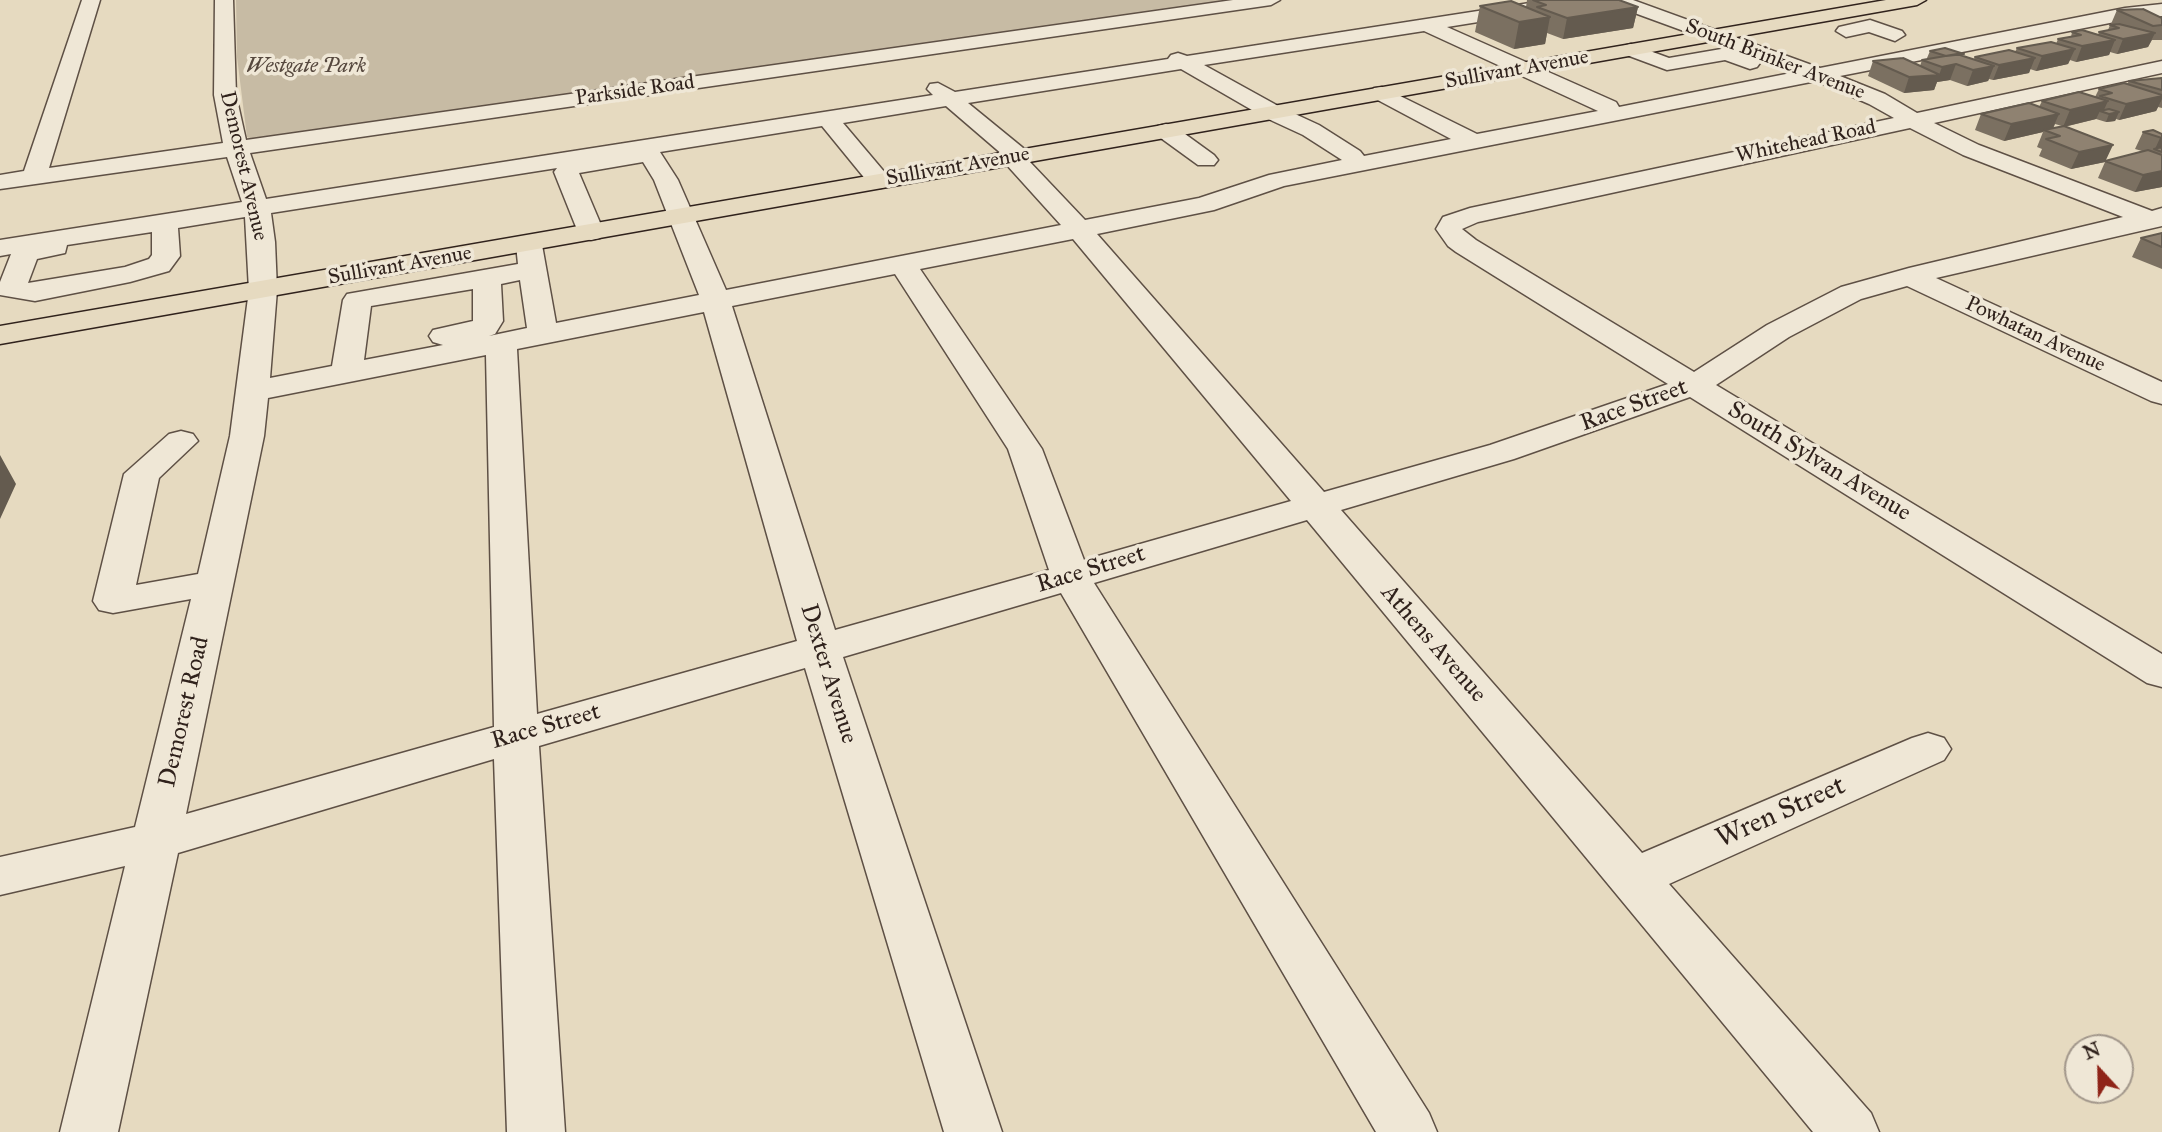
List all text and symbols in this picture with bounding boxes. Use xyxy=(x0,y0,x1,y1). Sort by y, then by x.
street label: South Brinker Avenue xyxy=(1682,14,1868,106)
street label: Sullivant Avenue xyxy=(1443,45,1591,95)
park label: Westgate Park xyxy=(246,54,366,80)
street label: Parkside Road xyxy=(574,70,696,112)
street label: Demorest Avenue xyxy=(214,89,272,243)
street label: Whitehead Road xyxy=(1734,115,1878,169)
street label: Sullivant Avenue xyxy=(884,142,1032,192)
street label: Sullivant Avenue xyxy=(326,241,474,291)
street label: Powhatan Avenue xyxy=(1961,292,2109,378)
street label: Race Street xyxy=(1576,373,1692,439)
street label: South Sylvan Avenue xyxy=(1722,396,1916,528)
street label: Race Street xyxy=(1033,540,1149,600)
street label: Athens Avenue xyxy=(1374,579,1492,709)
street label: Dexter Avenue xyxy=(793,601,863,747)
street label: Demorest Road xyxy=(154,634,216,790)
street label: Race Street xyxy=(488,698,604,756)
street label: Wren Street xyxy=(1711,770,1851,856)
north arrow xyxy=(2064,1034,2134,1104)
text: N xyxy=(2080,1037,2103,1065)

